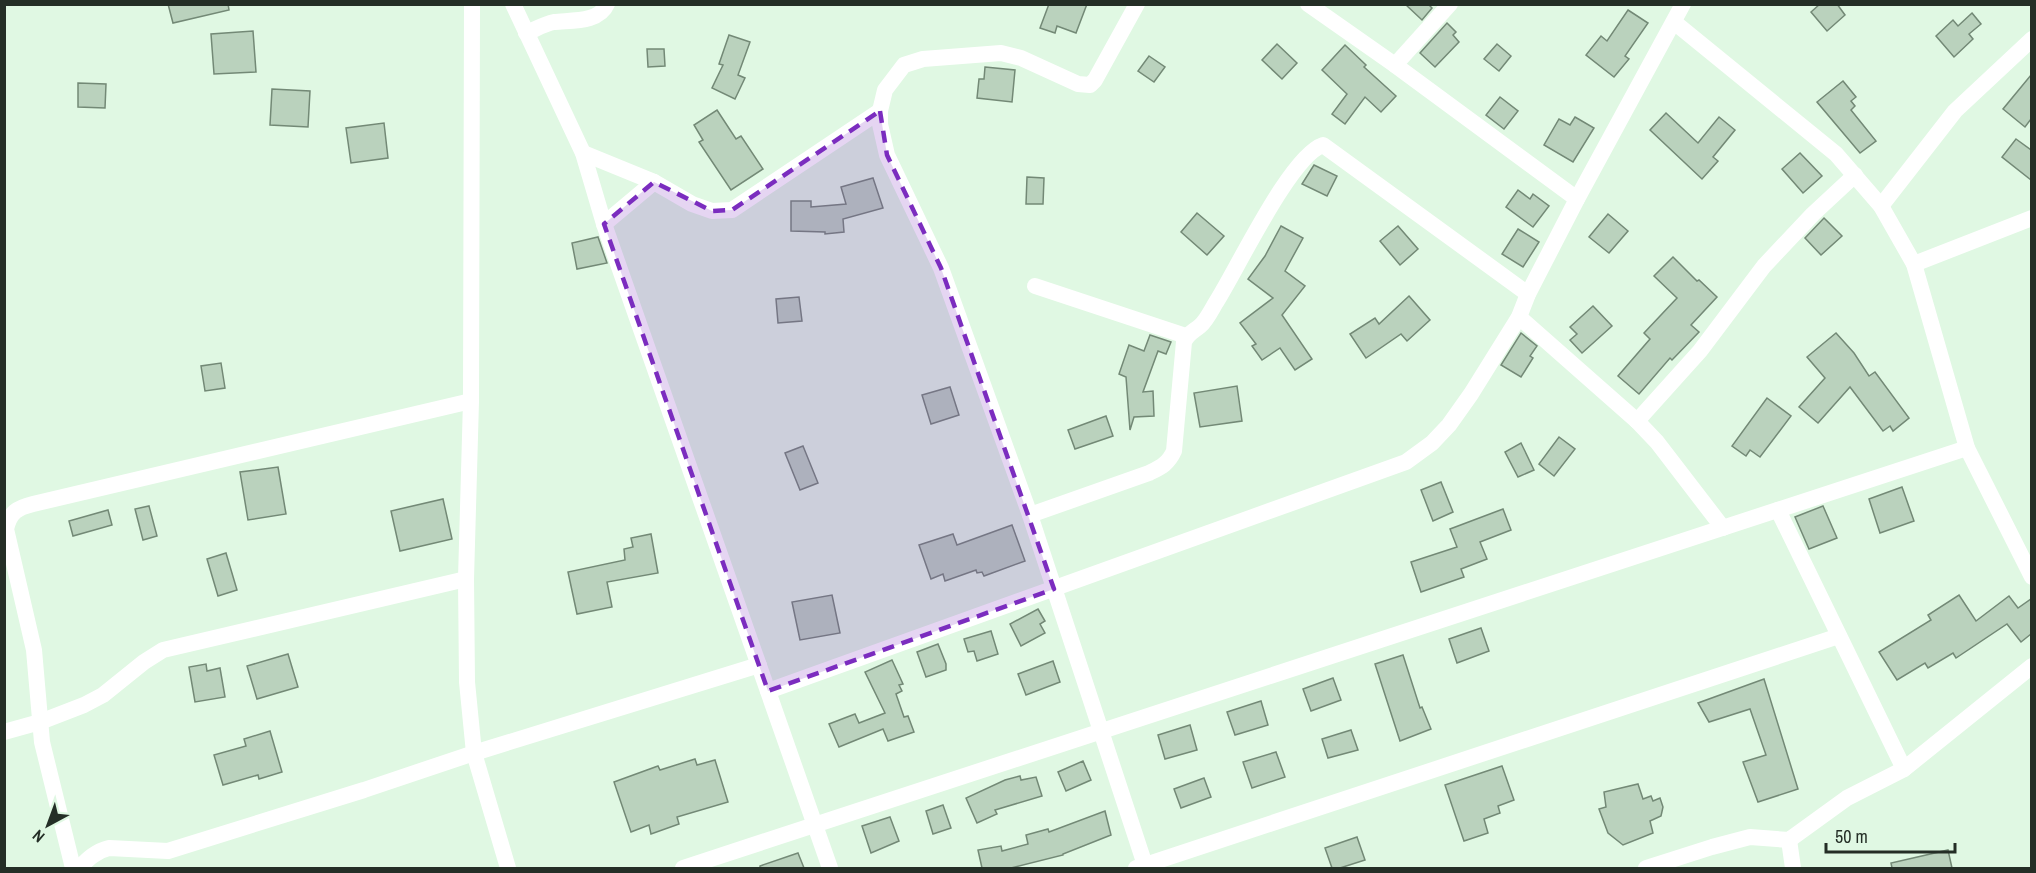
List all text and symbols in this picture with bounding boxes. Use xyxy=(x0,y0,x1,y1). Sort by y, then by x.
north arrow xyxy=(18,795,78,855)
scale bar xyxy=(1826,816,1955,854)
text: 50 m xyxy=(1835,824,1868,849)
text: N xyxy=(27,825,49,848)

